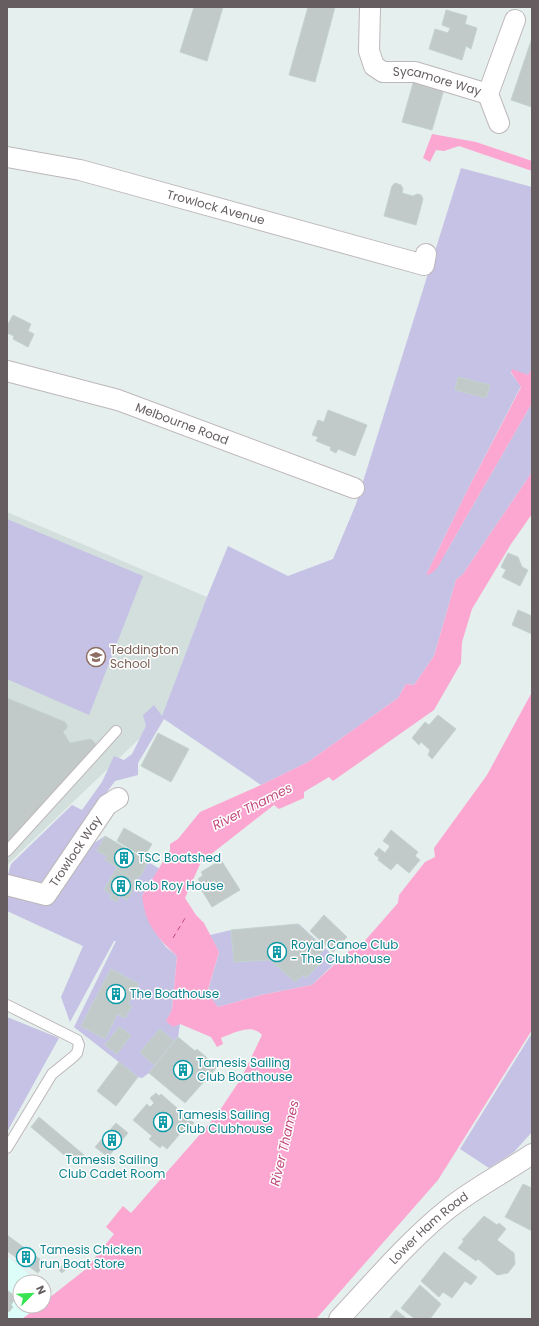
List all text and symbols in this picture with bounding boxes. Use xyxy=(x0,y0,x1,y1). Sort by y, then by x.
street label: Sycamore Way xyxy=(393,63,484,100)
street label: Trowlock Avenue xyxy=(165,185,267,229)
street label: Melbourne Road xyxy=(133,398,231,449)
place label: Teddington School xyxy=(110,641,179,672)
school or university icon: Teddington School xyxy=(85,646,107,668)
water label: River Thames xyxy=(209,778,296,835)
street label: Trowlock Way xyxy=(45,812,105,890)
building icon: TSC Boatshed xyxy=(113,847,135,869)
place label: TSC Boatshed xyxy=(138,849,221,866)
building icon: Rob Roy House xyxy=(110,875,132,897)
place label: Rob Roy House xyxy=(135,877,224,894)
place label: Royal Canoe Club - The Clubhouse xyxy=(291,936,398,967)
building icon: Royal Canoe Club - The Clubhouse xyxy=(266,941,288,963)
building icon: The Boathouse xyxy=(105,983,127,1005)
place label: The Boathouse xyxy=(130,985,219,1002)
place label: Tamesis Sailing Club Boathouse xyxy=(197,1054,292,1085)
building icon: Tamesis Sailing Club Boathouse xyxy=(172,1059,194,1081)
water label: River Thames xyxy=(265,1098,304,1188)
place label: Tamesis Sailing Club Clubhouse xyxy=(177,1106,273,1137)
building icon: Tamesis Sailing Club Clubhouse xyxy=(152,1111,174,1133)
building icon: Tamesis Sailing Club Cadet Room xyxy=(101,1129,123,1151)
place label: Tamesis Sailing Club Cadet Room xyxy=(59,1151,165,1182)
street label: Lower Ham Road xyxy=(385,1188,472,1268)
place label: Tamesis Chicken run Boat Store xyxy=(40,1241,142,1272)
building icon: Tamesis Chicken run Boat Store xyxy=(15,1246,37,1268)
north arrow xyxy=(12,1274,52,1314)
text: N xyxy=(32,1283,50,1297)

